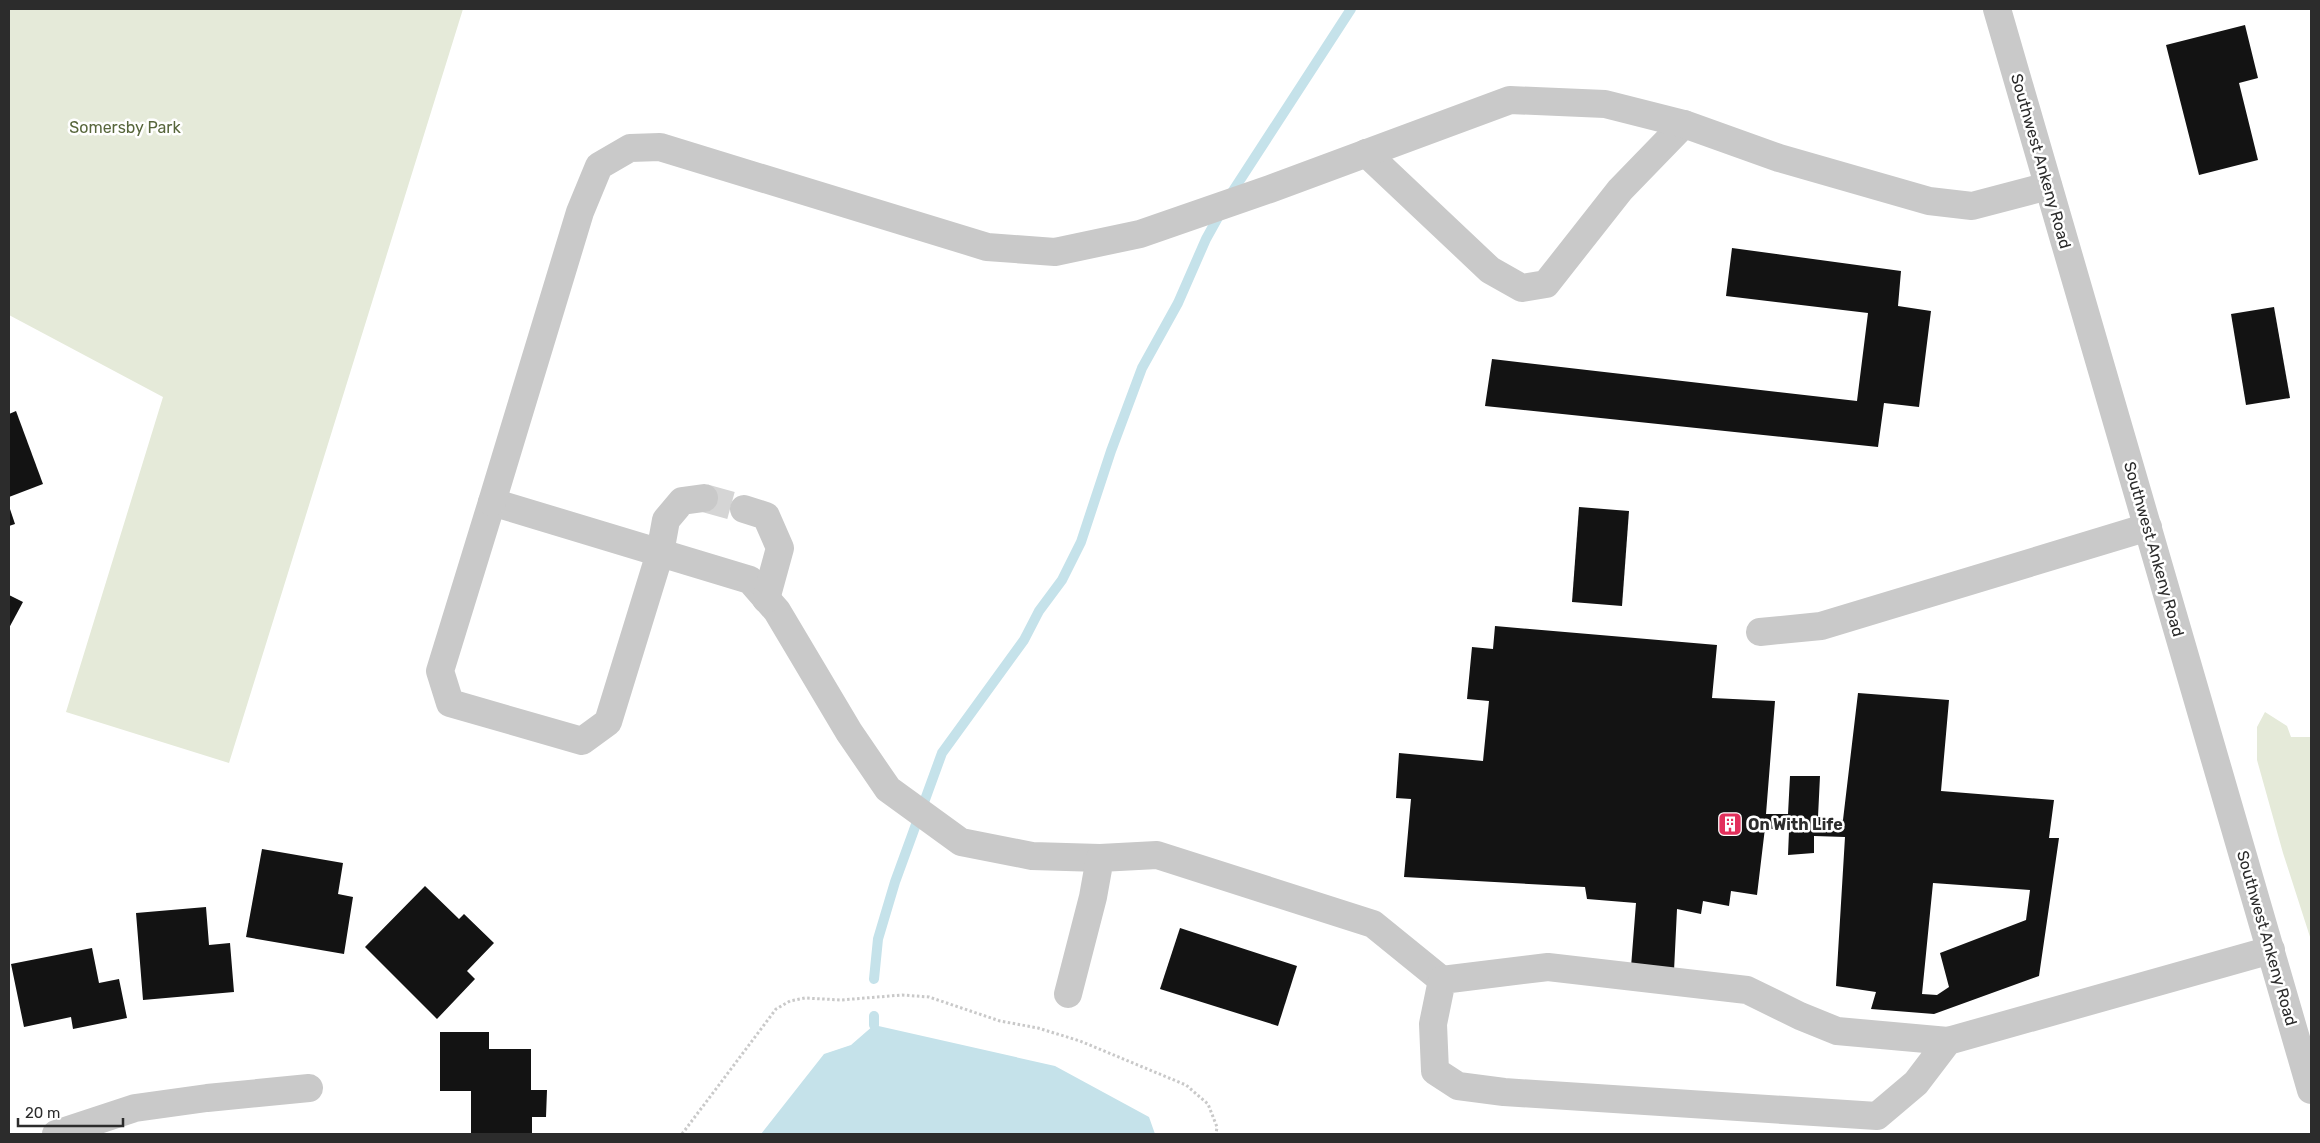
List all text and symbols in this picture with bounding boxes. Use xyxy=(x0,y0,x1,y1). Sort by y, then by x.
street label: Southwest Ankeny Road xyxy=(2007,71,2075,251)
park label: Somersby Park xyxy=(69,118,181,137)
street label: Southwest Ankeny Road xyxy=(2120,459,2188,639)
building icon: On With Life xyxy=(1717,811,1743,837)
place label: On With Life xyxy=(1748,815,1843,834)
street label: Southwest Ankeny Road xyxy=(2233,848,2301,1028)
scale bar xyxy=(18,1096,122,1128)
text: 20 m xyxy=(25,1104,60,1122)

